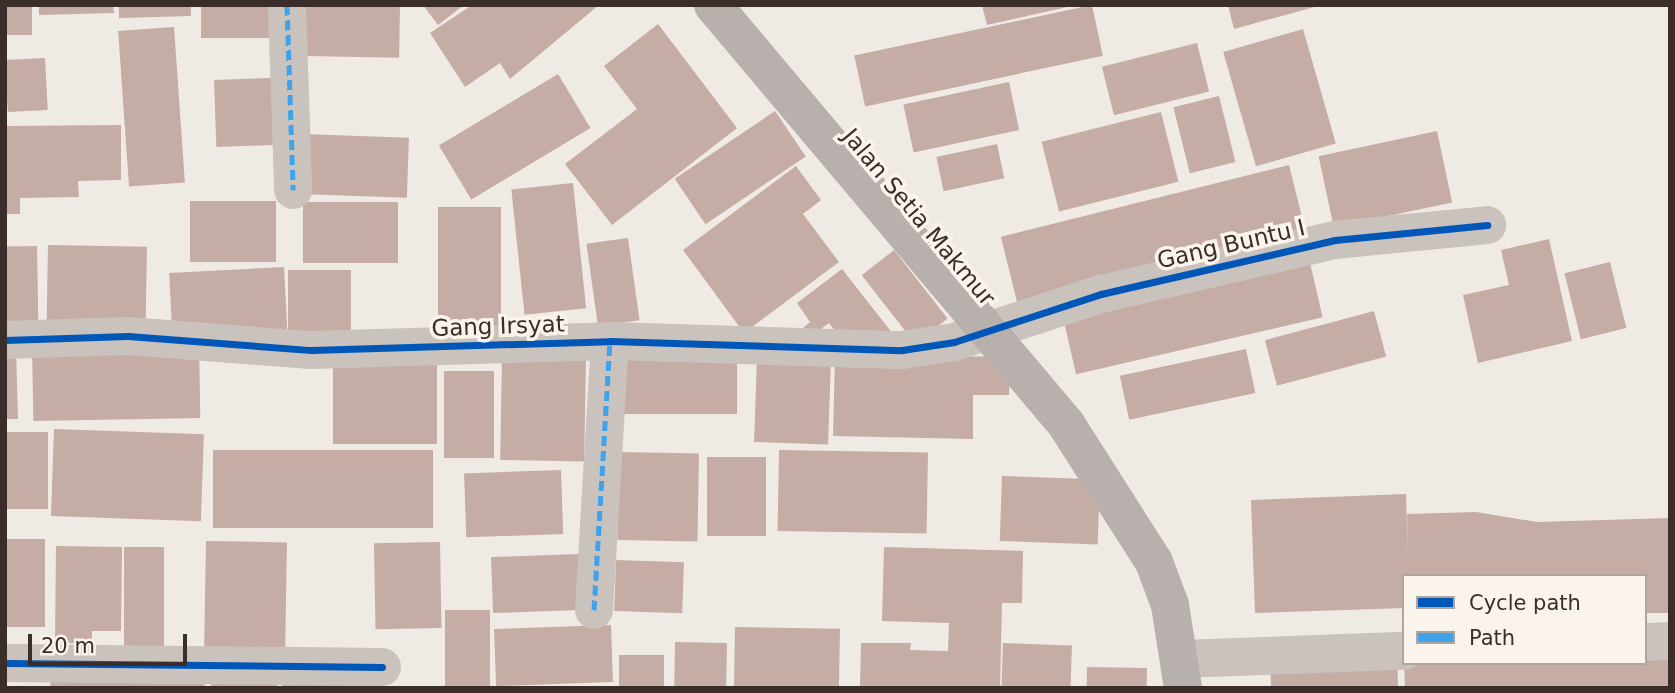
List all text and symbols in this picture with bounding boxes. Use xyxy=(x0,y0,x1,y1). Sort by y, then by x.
street label: Jalan Setia Makmur xyxy=(837,123,1001,311)
street label: Gang Buntu I xyxy=(1154,214,1308,274)
street label: Gang Irsyat xyxy=(431,310,565,342)
legend xyxy=(1402,574,1647,665)
text: Cycle path xyxy=(1469,591,1581,615)
scale bar xyxy=(32,620,191,664)
text: Path xyxy=(1469,626,1515,650)
text: 20 m xyxy=(41,634,95,658)

